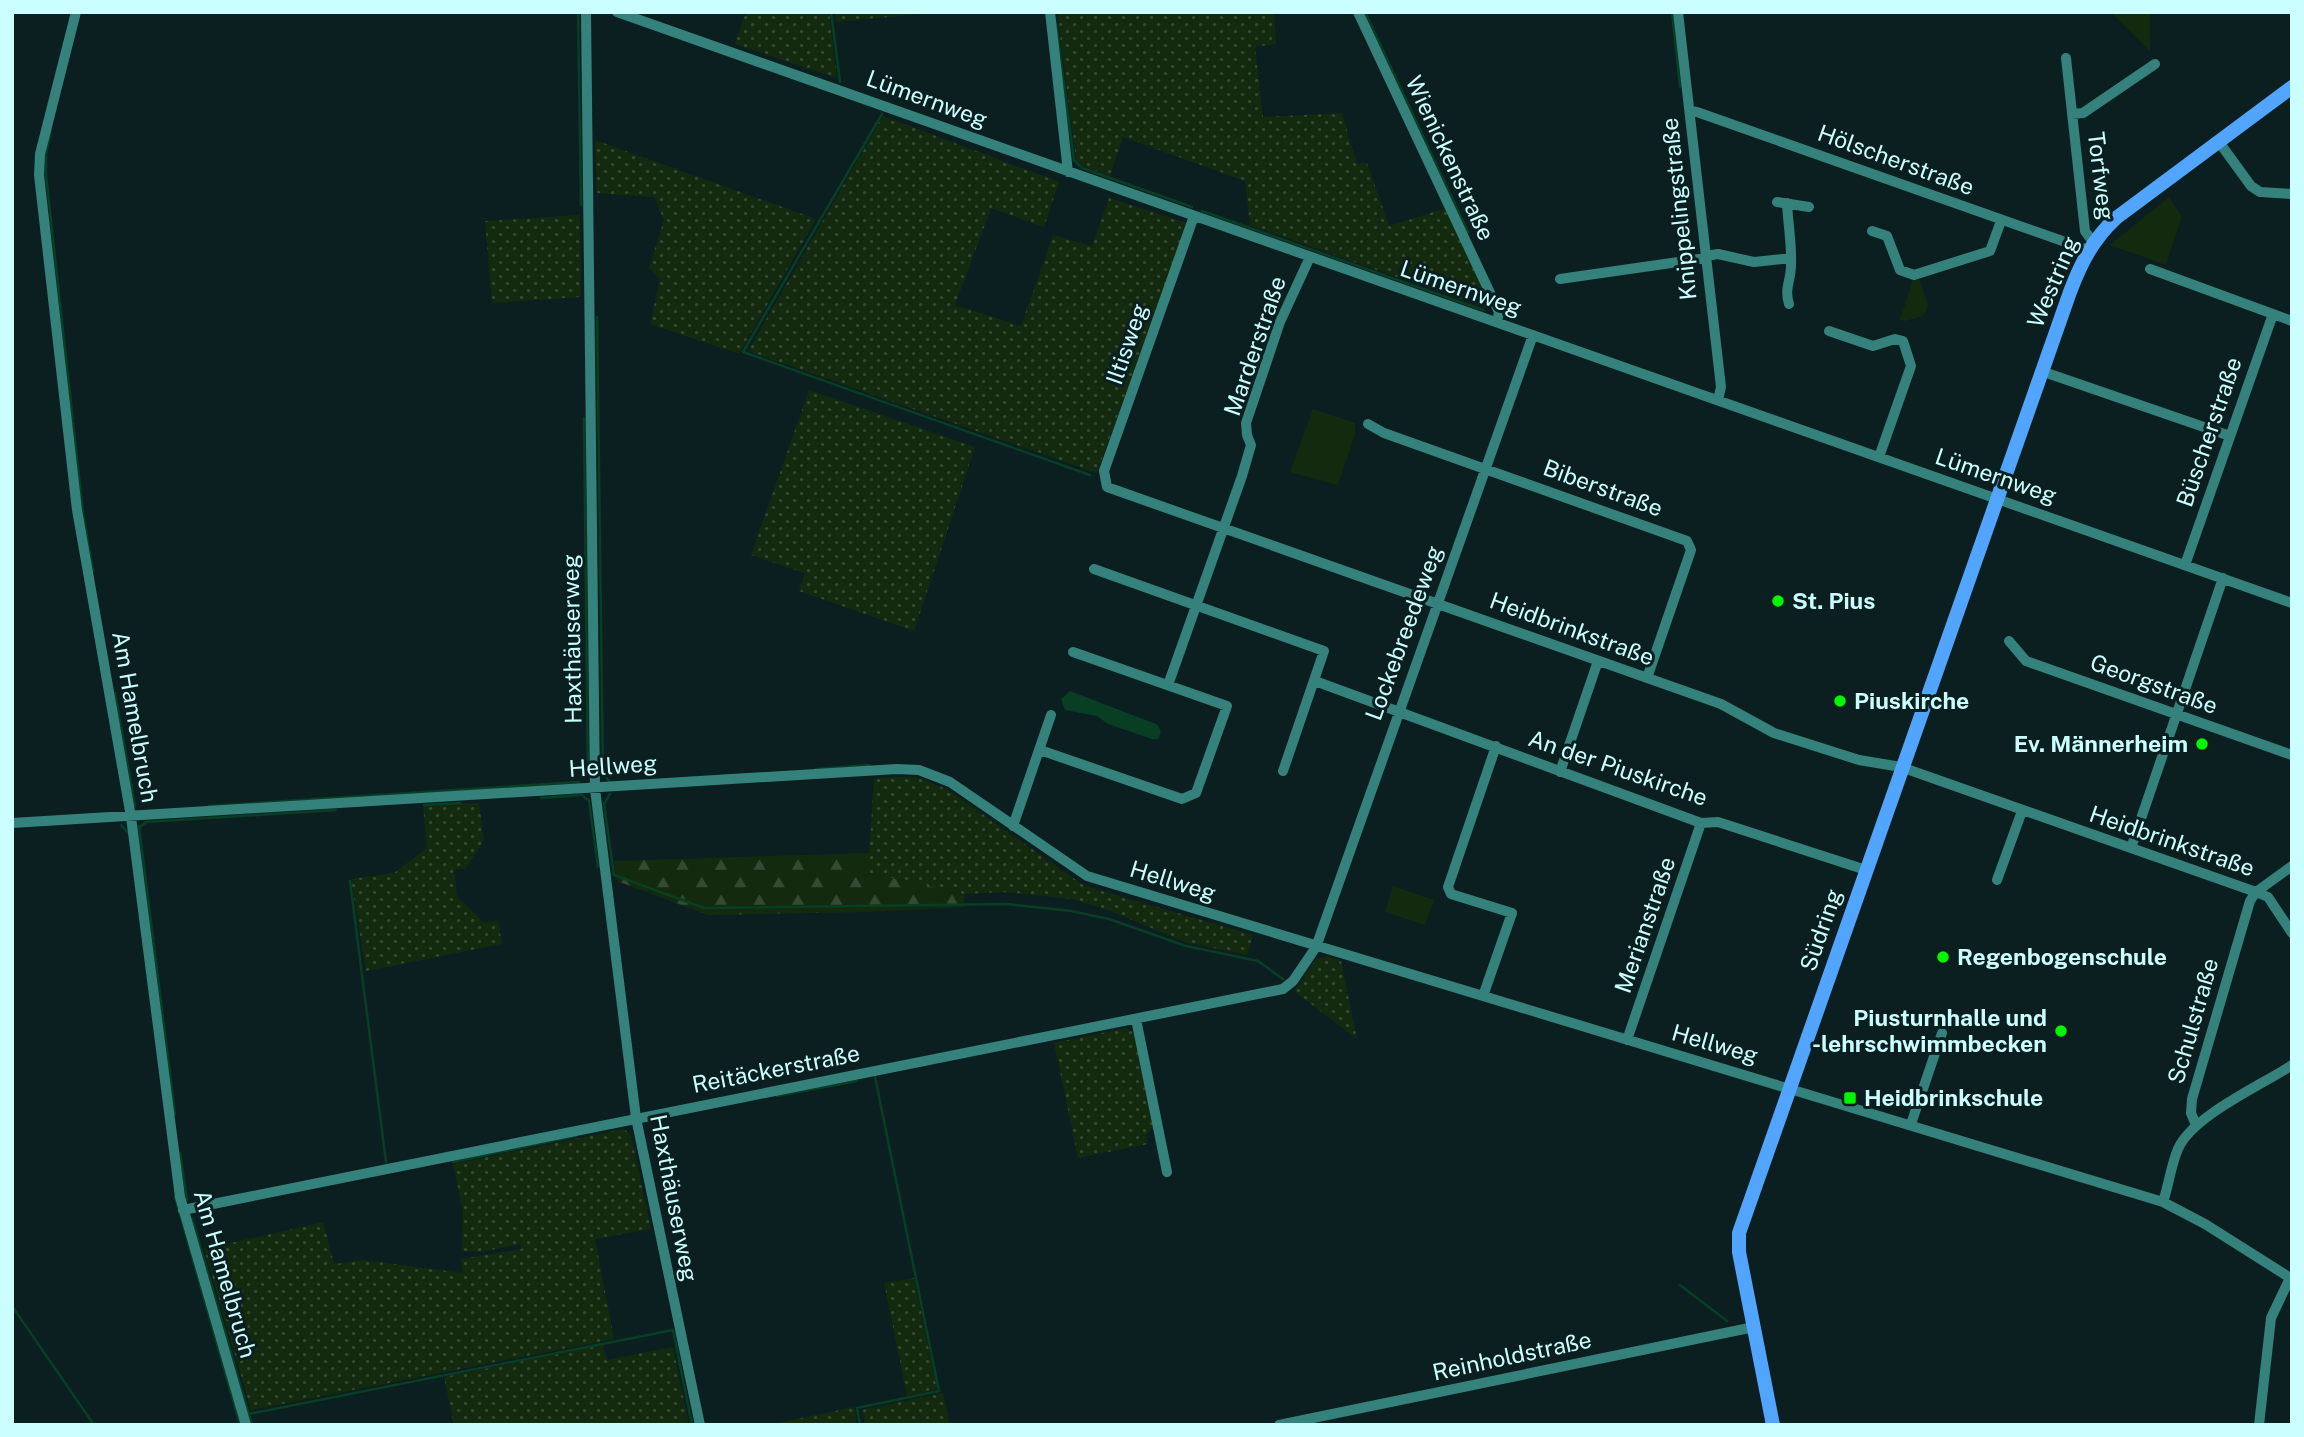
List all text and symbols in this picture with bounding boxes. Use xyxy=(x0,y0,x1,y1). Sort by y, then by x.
street label: Lümernweg xyxy=(863,64,991,133)
street label: Wienickenstraße xyxy=(1400,71,1500,244)
street label: Knippelingstraße xyxy=(1655,116,1702,302)
street label: Hölscherstraße xyxy=(1814,119,1978,200)
street label: Torfweg xyxy=(2083,130,2120,222)
street label: Westring xyxy=(2021,232,2084,332)
street label: Lümernweg xyxy=(1397,254,1525,321)
street label: Marderstraße xyxy=(1218,273,1291,419)
street label: Iltisweg xyxy=(1100,300,1153,388)
street label: Büscherstraße xyxy=(2170,354,2247,510)
street label: Lümernweg xyxy=(1932,442,2060,509)
street label: Biberstraße xyxy=(1540,453,1667,522)
street label: Lockebreedeweg xyxy=(1359,542,1448,724)
street label: Haxthäuserweg xyxy=(557,554,586,724)
street label: Heidbrinkstraße xyxy=(1486,586,1658,671)
place label: St. Pius xyxy=(1792,587,1875,614)
marker: St. Pius xyxy=(1770,593,1786,609)
street label: Am Hamelbruch xyxy=(107,629,164,805)
street label: Georgstraße xyxy=(2087,648,2222,719)
place label: Piuskirche xyxy=(1854,687,1969,714)
marker: Piuskirche xyxy=(1832,693,1848,709)
street label: An der Piuskirche xyxy=(1525,724,1711,811)
place label: Ev. Männerheim xyxy=(2014,730,2188,757)
marker: Ev. Männerheim xyxy=(2194,736,2210,752)
street label: Hellweg xyxy=(568,749,658,782)
street label: Heidbrinkstraße xyxy=(2086,800,2258,881)
street label: Merianstraße xyxy=(1609,853,1680,996)
street label: Hellweg xyxy=(1127,855,1219,906)
street label: Südring xyxy=(1794,885,1847,974)
place label: Regenbogenschule xyxy=(1957,943,2167,970)
marker: Regenbogenschule xyxy=(1935,949,1951,965)
street label: Schulstraße xyxy=(2162,955,2223,1087)
place label: Piusturnhalle und -lehrschwimmbecken xyxy=(1812,1004,2047,1057)
street label: Hellweg xyxy=(1669,1018,1761,1069)
marker: Piusturnhalle und -lehrschwimmbecken xyxy=(2053,1023,2069,1039)
street label: Reitäckerstraße xyxy=(690,1039,862,1098)
place label: Heidbrinkschule xyxy=(1864,1084,2043,1111)
marker: Heidbrinkschule xyxy=(1842,1090,1858,1106)
street label: Haxthäuserweg xyxy=(645,1112,704,1284)
street label: Am Hamelbruch xyxy=(189,1187,262,1361)
street label: Reinholdstraße xyxy=(1430,1325,1594,1386)

